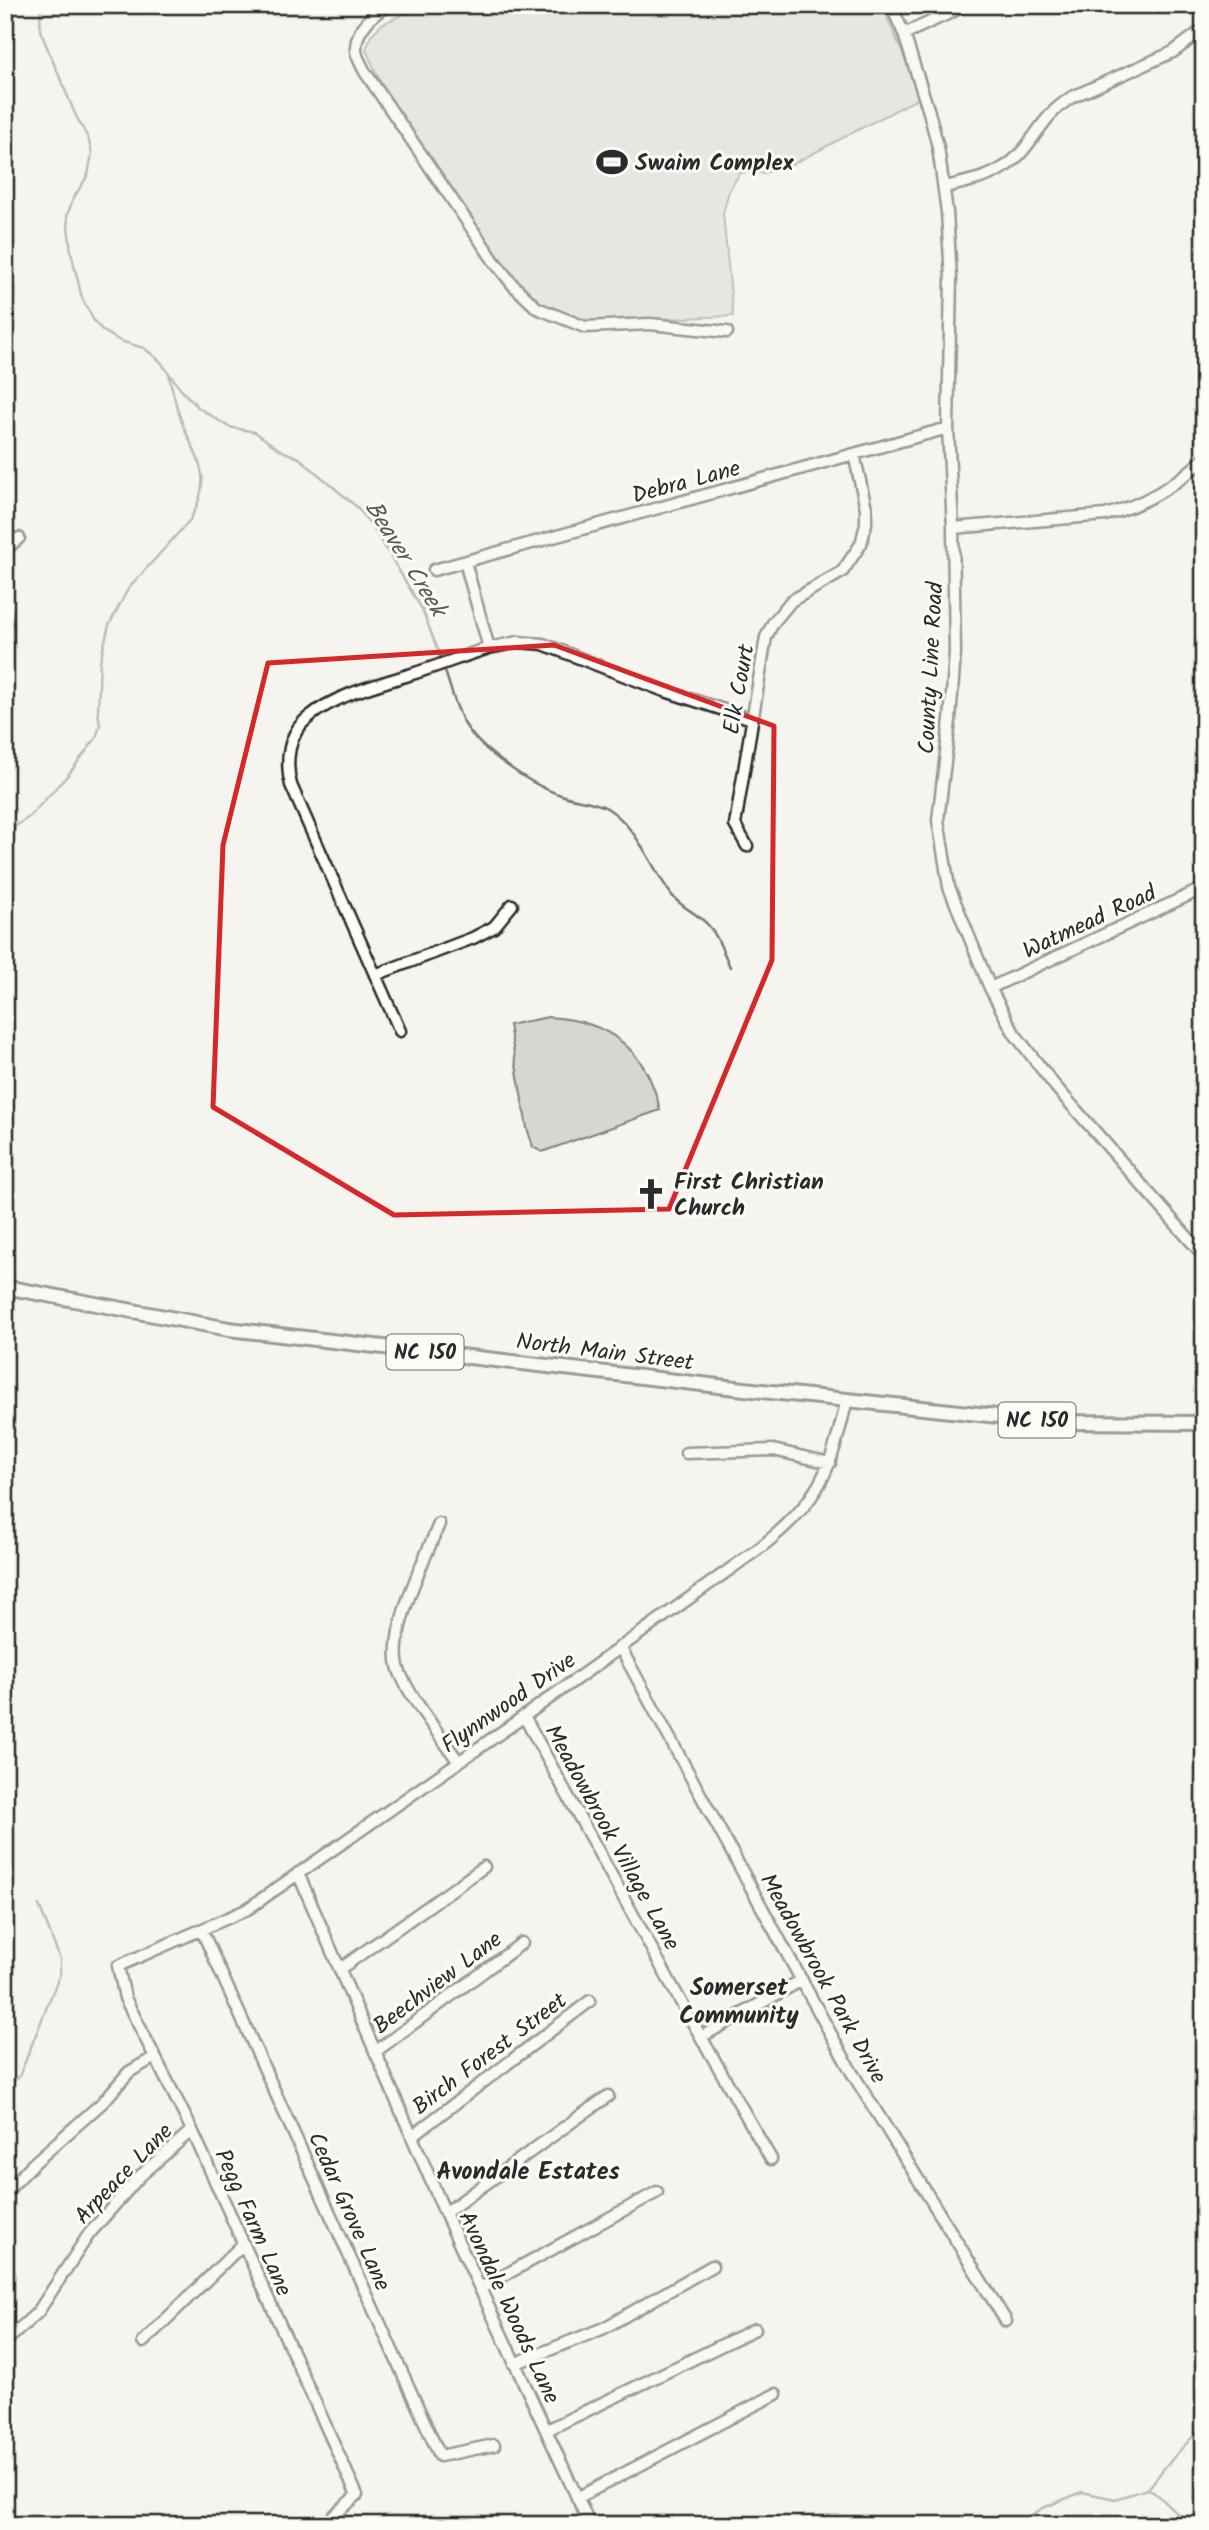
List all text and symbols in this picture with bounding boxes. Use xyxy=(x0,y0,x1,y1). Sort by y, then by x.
sports icon: Swaim Complex xyxy=(595,145,629,179)
place label: Swaim Complex xyxy=(635,146,795,182)
street label: Debra Lane xyxy=(628,451,745,515)
water label: Beaver Creek xyxy=(353,493,458,628)
street label: County Line Road xyxy=(910,581,955,755)
street label: Elk Court xyxy=(714,640,766,737)
street label: Watmead Road xyxy=(1017,876,1163,970)
place label: First Christian Church xyxy=(674,1165,824,1227)
church icon: First Christian Church xyxy=(634,1177,668,1211)
street label: North Main Street xyxy=(514,1324,697,1382)
road number: NC 150 xyxy=(386,1334,464,1370)
road number: NC 150 xyxy=(998,1402,1076,1438)
street label: Flynnwood Drive xyxy=(434,1644,584,1764)
street label: Meadowbrook Village Lane xyxy=(534,1718,688,1958)
street label: Meadowbrook Park Drive xyxy=(749,1867,895,2091)
street label: Beechview Lane xyxy=(366,1923,511,2044)
district label: Somerset Community xyxy=(679,1969,799,2036)
street label: Birch Forest Street xyxy=(405,1984,576,2125)
street label: Arpeace Lane xyxy=(67,2115,182,2233)
street label: Cedar Grove Lane xyxy=(297,2127,399,2297)
street label: Pegg Farm Lane xyxy=(204,2143,301,2302)
district label: Avondale Estates xyxy=(436,2153,620,2192)
street label: Avondale Woods Lane xyxy=(448,2205,569,2410)

